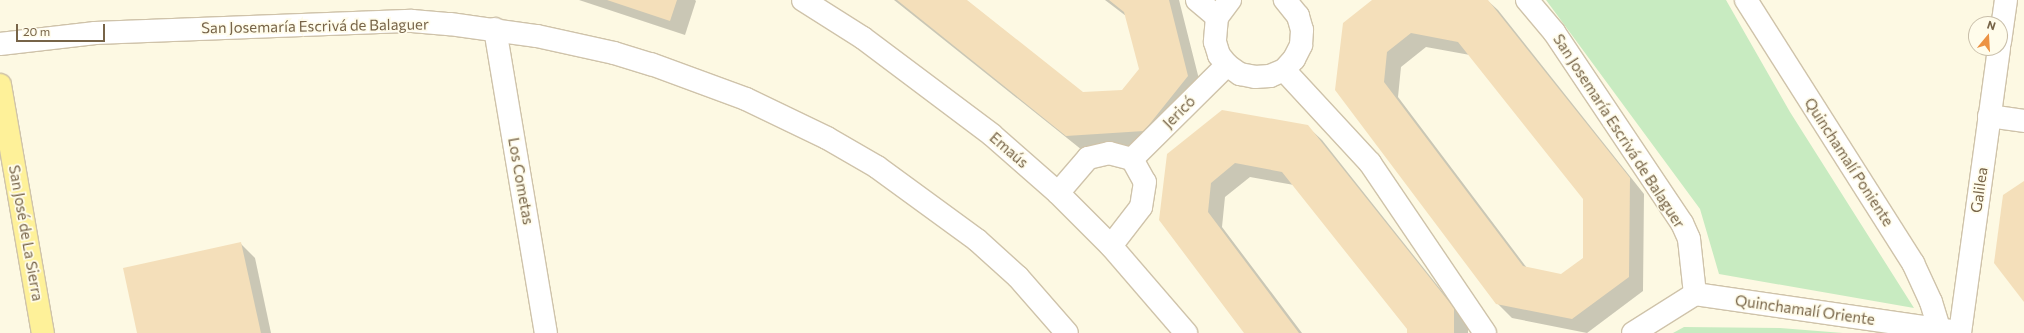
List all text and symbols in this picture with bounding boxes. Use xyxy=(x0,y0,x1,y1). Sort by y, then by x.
street label: San Josemaría Escrivá de Balaguer xyxy=(201,15,429,37)
scale bar xyxy=(18,16,107,42)
north arrow xyxy=(1968,16,2008,56)
text: N xyxy=(1986,18,1997,33)
text: 20 m xyxy=(23,24,50,38)
street label: San Josemaría Escrivá de Balaguer xyxy=(1549,31,1689,231)
street label: Jericó xyxy=(1159,92,1199,132)
street label: Quinchamalí Poniente xyxy=(1801,94,1897,230)
street label: Emaús xyxy=(986,128,1032,172)
street label: Los Cometas xyxy=(504,136,538,226)
street label: San José de La Sierra xyxy=(5,164,47,302)
street label: Galilea xyxy=(1967,166,1991,214)
street label: Quinchamalí Oriente xyxy=(1734,291,1876,329)

